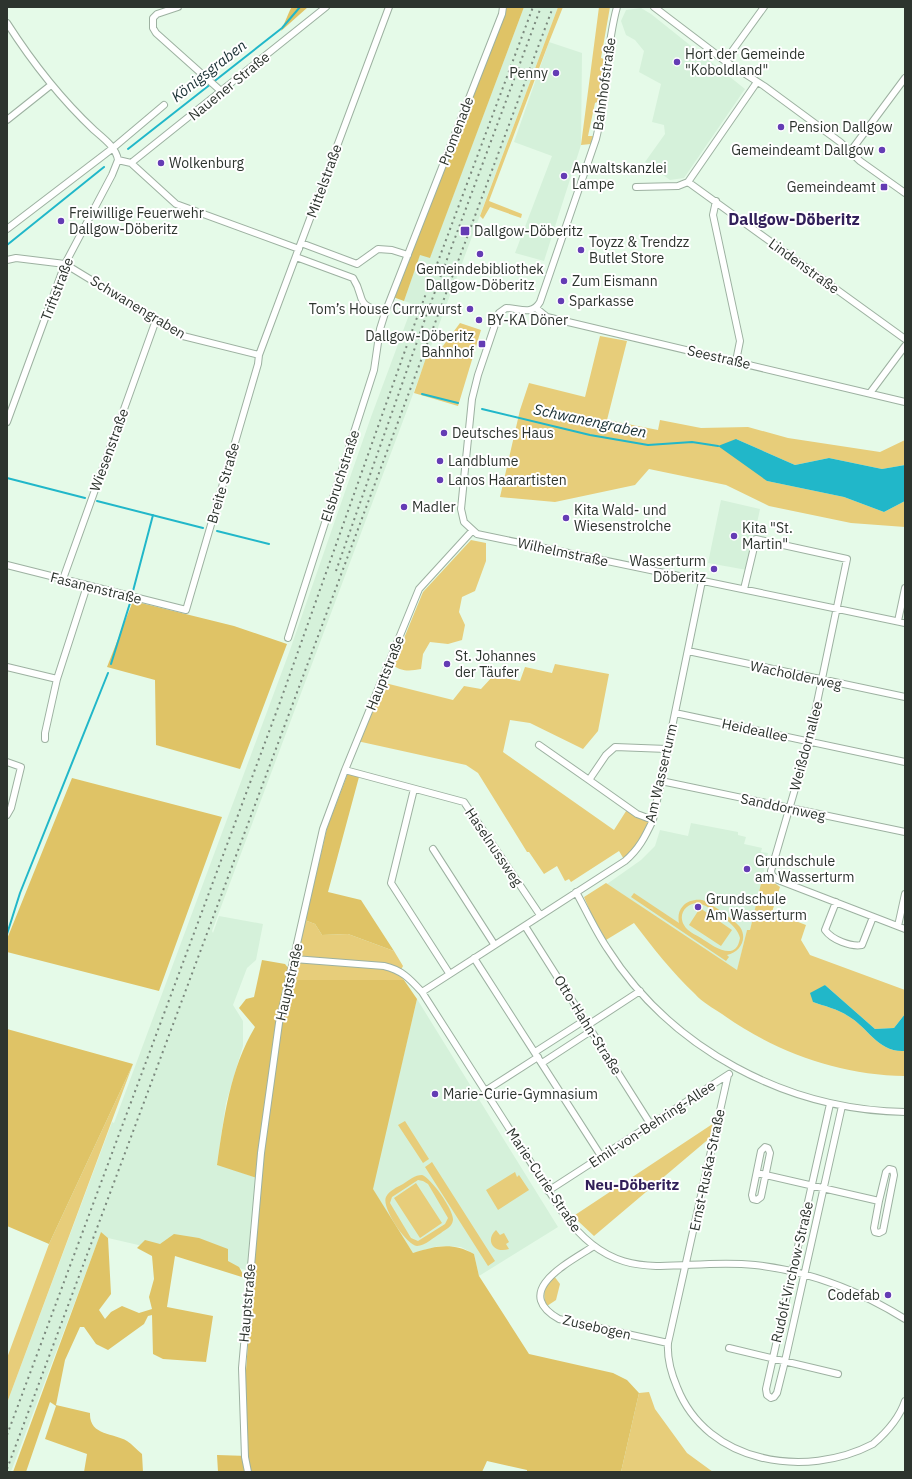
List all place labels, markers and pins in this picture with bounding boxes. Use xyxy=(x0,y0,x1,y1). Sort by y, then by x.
place label: Hort der Gemeinde "Koboldland" xyxy=(685,45,805,79)
marker: Hort der Gemeinde "Koboldland" xyxy=(672,57,682,67)
place label: Penny xyxy=(509,64,548,82)
marker: Penny xyxy=(551,68,561,78)
place label: Pension Dallgow xyxy=(789,118,893,136)
marker: Pension Dallgow xyxy=(776,122,786,132)
place label: Gemeindeamt Dallgow xyxy=(731,141,874,159)
marker: Gemeindeamt Dallgow xyxy=(877,145,887,155)
place label: Wolkenburg xyxy=(169,154,245,172)
marker: Wolkenburg xyxy=(156,158,166,168)
place label: Anwaltskanzlei Lampe xyxy=(572,159,667,193)
marker: Anwaltskanzlei Lampe xyxy=(559,171,569,181)
place label: Gemeindeamt xyxy=(787,178,876,196)
marker: Gemeindeamt xyxy=(879,182,889,192)
place label: Freiwillige Feuerwehr Dallgow-Döberitz xyxy=(69,204,204,238)
marker: Freiwillige Feuerwehr Dallgow-Döberitz xyxy=(56,216,66,226)
place label: Dallgow-Döberitz xyxy=(474,222,583,240)
marker: Dallgow-Döberitz xyxy=(459,225,471,237)
place label: Toyzz & Trendzz Butlet Store xyxy=(589,233,690,267)
marker: Toyzz & Trendzz Butlet Store xyxy=(576,245,586,255)
marker: Gemeindebibliothek Dallgow-Döberitz xyxy=(475,249,485,259)
place label: Gemeindebibliothek Dallgow-Döberitz xyxy=(416,260,544,294)
place label: Zum Eismann xyxy=(572,272,658,290)
marker: Zum Eismann xyxy=(559,276,569,286)
place label: Sparkasse xyxy=(569,292,634,310)
marker: Sparkasse xyxy=(556,296,566,306)
place label: Tom’s House Currywurst xyxy=(309,300,462,318)
marker: Tom’s House Currywurst xyxy=(465,304,475,314)
place label: BY-KA Döner xyxy=(487,311,568,329)
marker: BY-KA Döner xyxy=(474,315,484,325)
place label: Dallgow-Döberitz Bahnhof xyxy=(365,327,474,361)
marker: Dallgow-Döberitz Bahnhof xyxy=(477,339,487,349)
place label: Deutsches Haus xyxy=(452,424,554,442)
marker: Deutsches Haus xyxy=(439,428,449,438)
place label: Landblume xyxy=(448,452,519,470)
marker: Landblume xyxy=(435,456,445,466)
place label: Lanos Haarartisten xyxy=(448,471,567,489)
marker: Lanos Haarartisten xyxy=(435,475,445,485)
place label: Madler xyxy=(412,498,456,516)
place label: Kita Wald- und Wiesenstrolche xyxy=(574,501,671,535)
marker: Madler xyxy=(399,502,409,512)
marker: Kita Wald- und Wiesenstrolche xyxy=(561,513,571,523)
place label: Kita "St. Martin" xyxy=(742,519,793,553)
marker: Kita "St. Martin" xyxy=(729,531,739,541)
place label: Wasserturm Döberitz xyxy=(630,552,706,586)
marker: Wasserturm Döberitz xyxy=(709,564,719,574)
place label: St. Johannes der Täufer xyxy=(455,647,536,681)
marker: St. Johannes der Täufer xyxy=(442,659,452,669)
place label: Grundschule am Wasserturm xyxy=(755,852,854,886)
marker: Grundschule am Wasserturm xyxy=(742,864,752,874)
place label: Grundschule Am Wasserturm xyxy=(706,890,807,924)
marker: Grundschule Am Wasserturm xyxy=(693,902,703,912)
place label: Marie-Curie-Gymnasium xyxy=(443,1085,598,1103)
marker: Marie-Curie-Gymnasium xyxy=(430,1089,440,1099)
place label: Codefab xyxy=(828,1286,880,1304)
marker: Codefab xyxy=(883,1290,893,1300)

